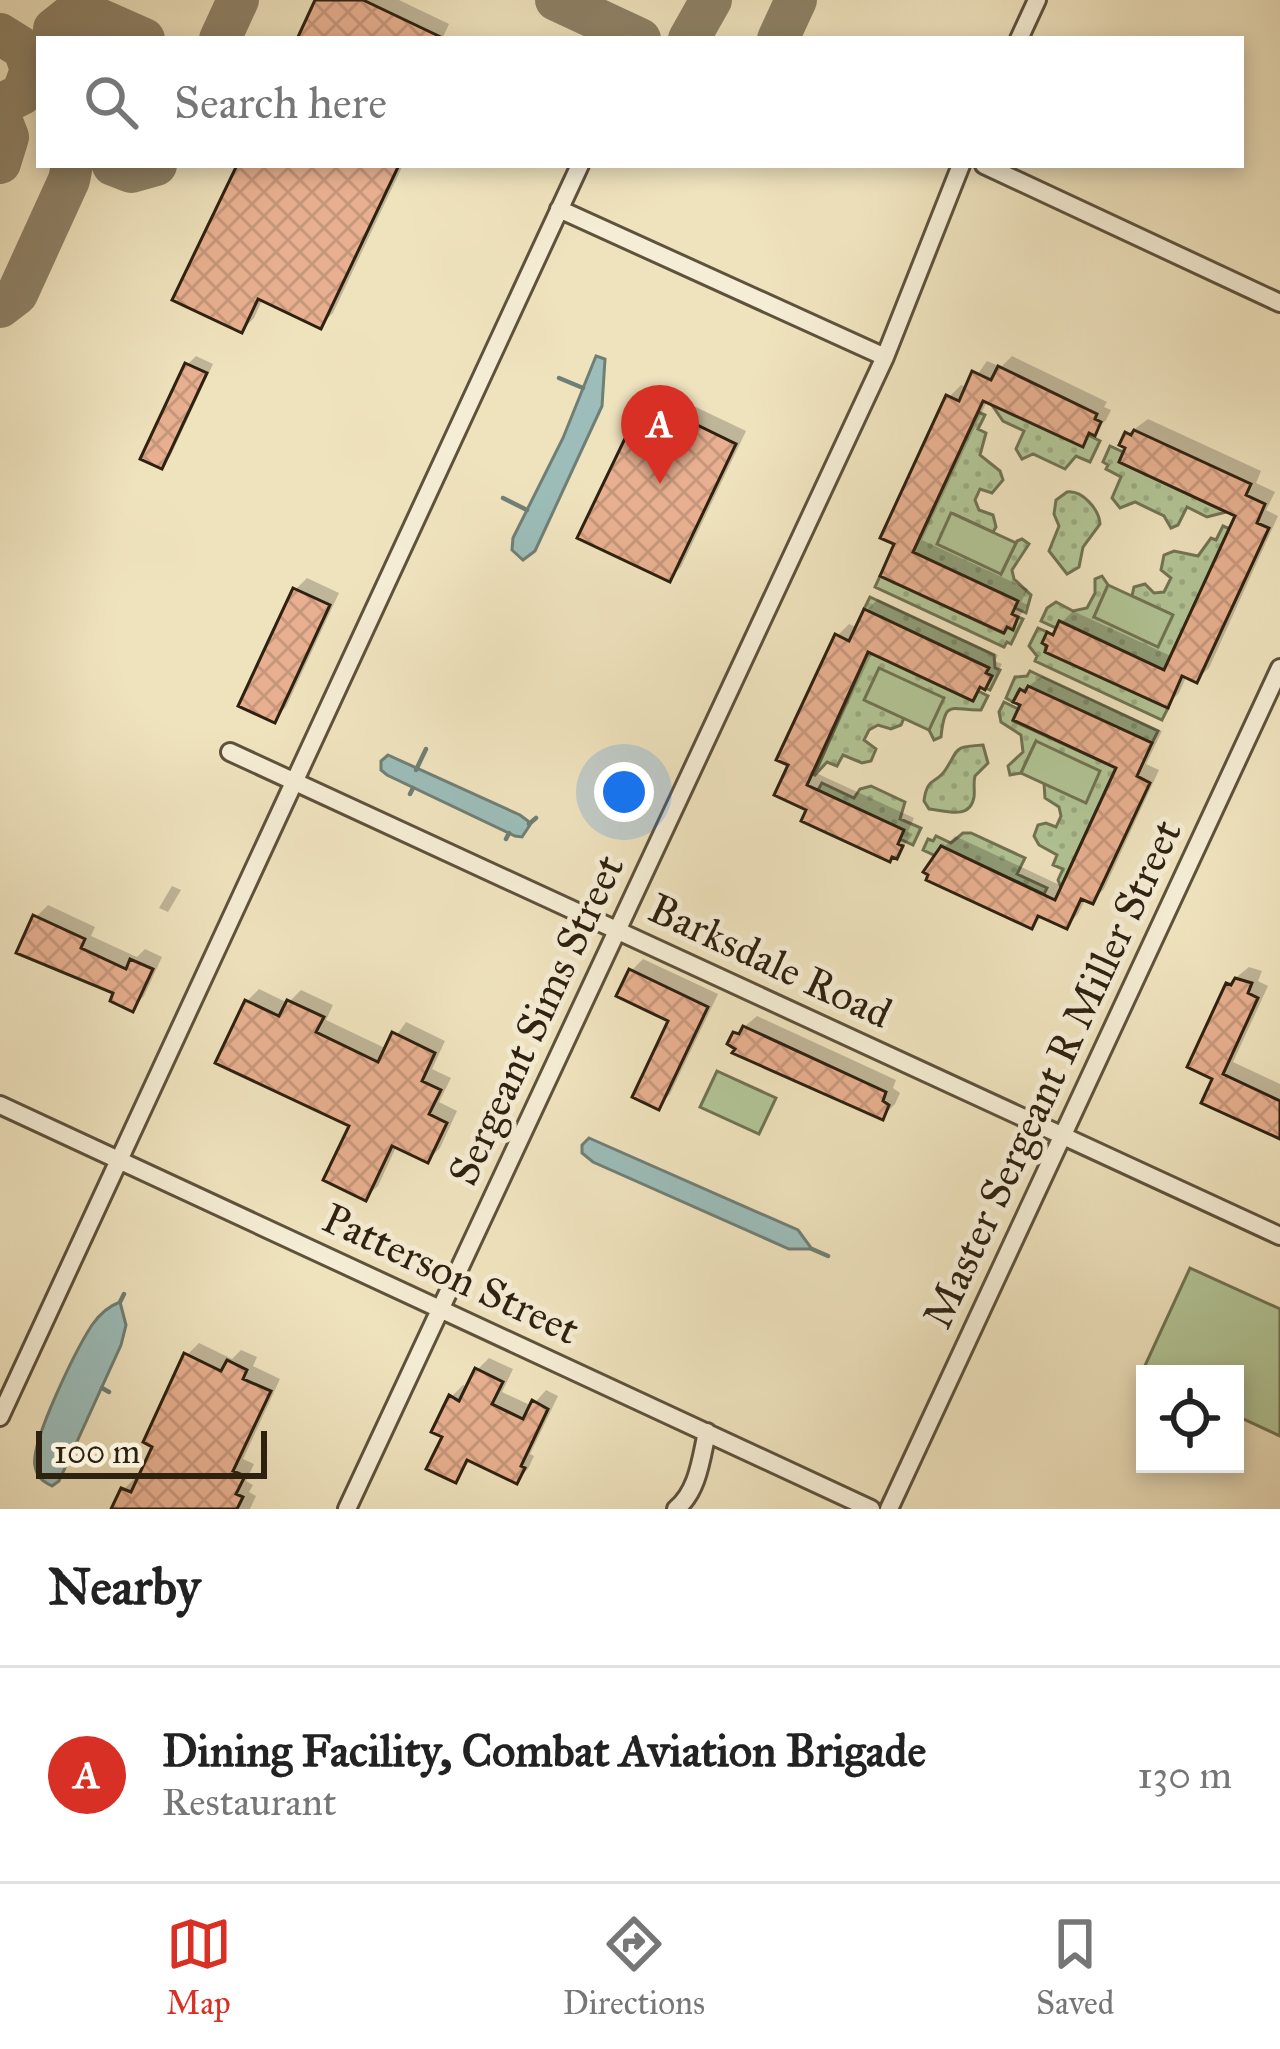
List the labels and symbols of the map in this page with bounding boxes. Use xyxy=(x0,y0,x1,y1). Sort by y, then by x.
pin: A xyxy=(621,385,699,484)
your location xyxy=(594,762,654,822)
street label: Master Sergeant R Miller Street xyxy=(911,811,1193,1336)
street label: Sergeant Sims Street xyxy=(437,846,635,1193)
street label: Barksdale Road xyxy=(640,882,900,1040)
street label: Patterson Street xyxy=(315,1192,588,1356)
scale bar xyxy=(36,1425,267,1478)

